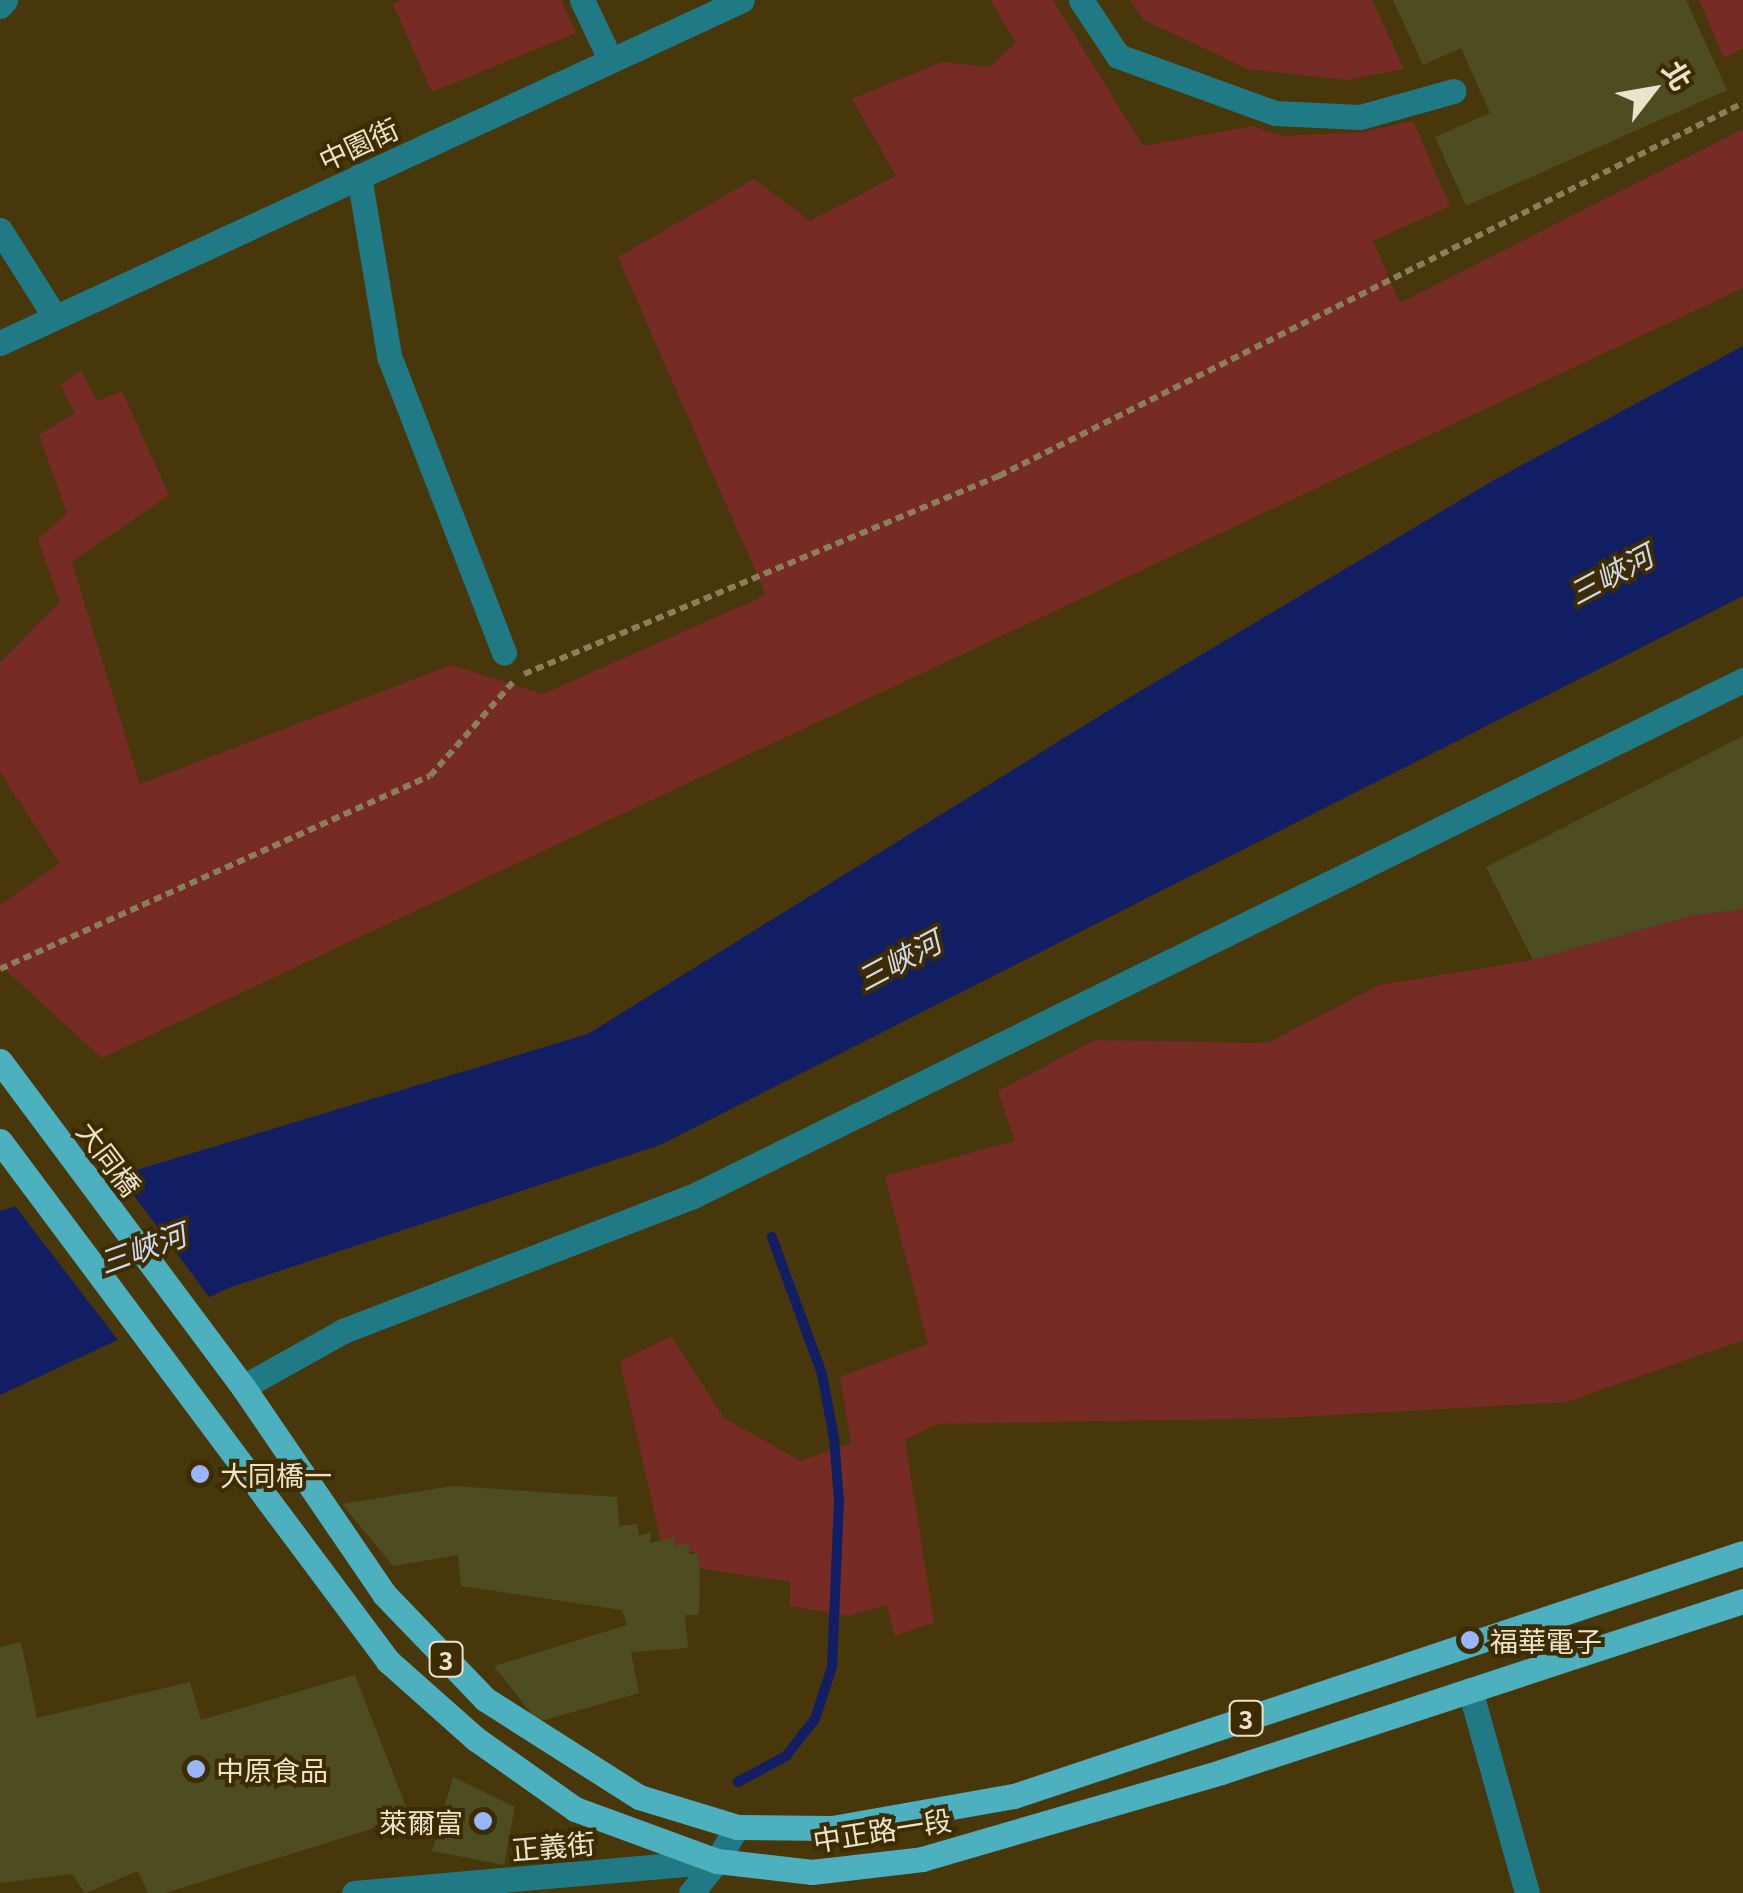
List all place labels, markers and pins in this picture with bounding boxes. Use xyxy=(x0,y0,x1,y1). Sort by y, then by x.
place label: 大同橋一 xyxy=(220,1457,332,1491)
marker: 大同橋一 xyxy=(189,1463,211,1485)
place label: 福華電子 xyxy=(1490,1623,1602,1657)
marker: 福華電子 xyxy=(1459,1629,1481,1651)
place label: 中原食品 xyxy=(216,1752,328,1786)
marker: 中原食品 xyxy=(185,1758,207,1780)
place label: 萊爾富 xyxy=(379,1804,463,1838)
marker: 萊爾富 xyxy=(472,1810,494,1832)

